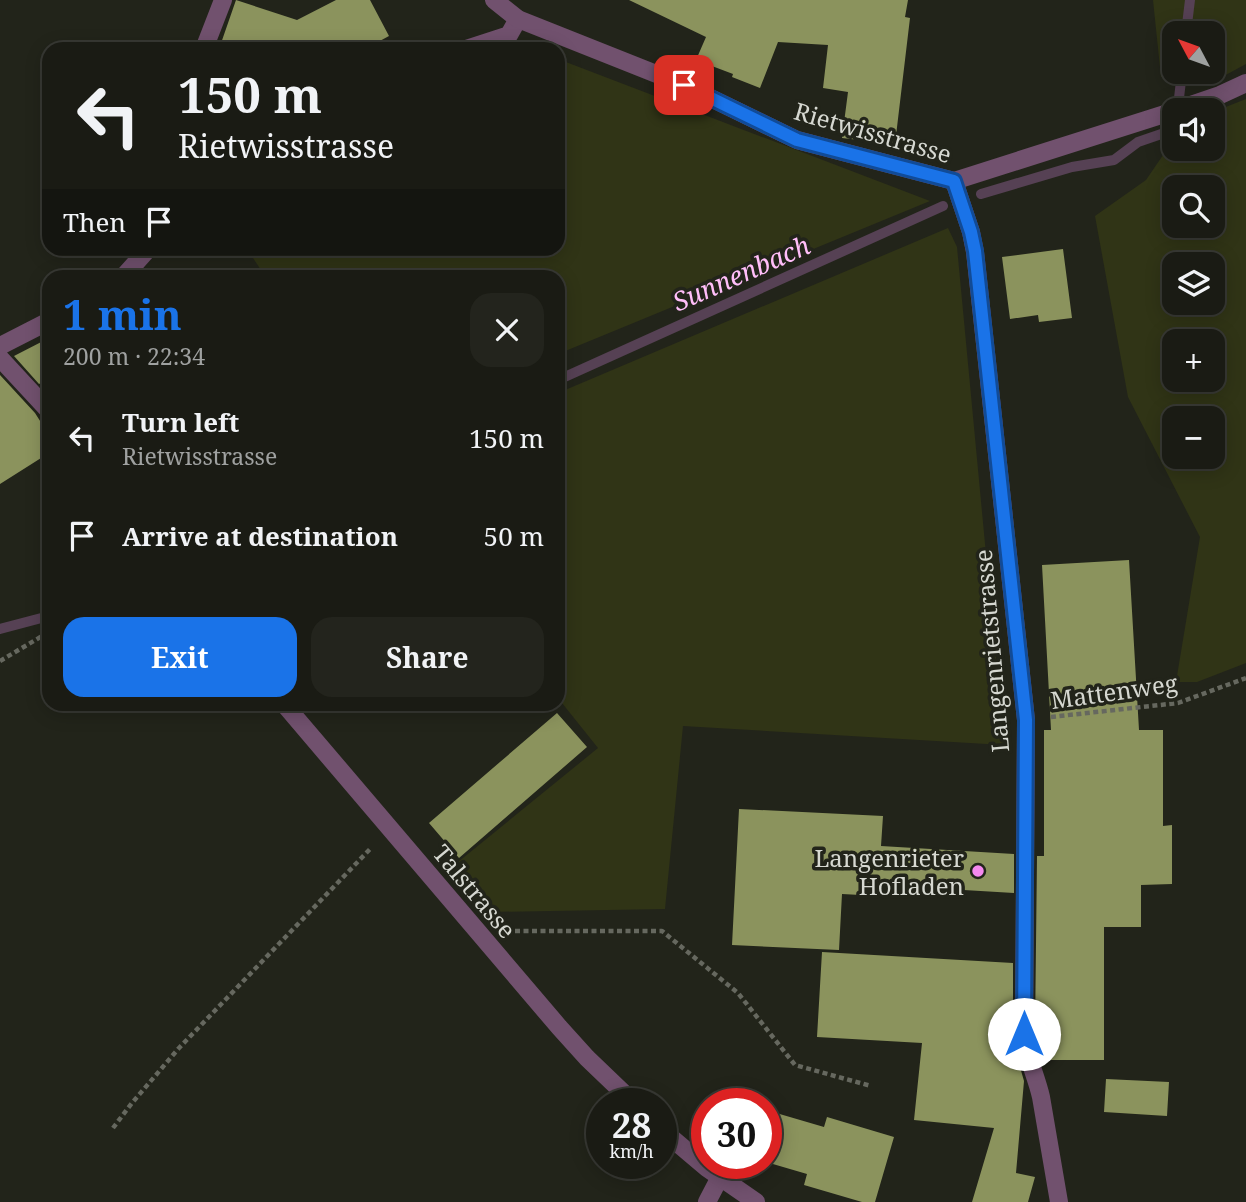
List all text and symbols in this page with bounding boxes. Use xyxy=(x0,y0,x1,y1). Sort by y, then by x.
north arrow xyxy=(1162,21,1225,84)
map controls xyxy=(1162,21,1225,469)
pin xyxy=(654,55,714,115)
text: 150 m xyxy=(178,61,322,127)
icon: arrive xyxy=(665,66,703,104)
icon: left xyxy=(63,70,154,161)
street label: Rietwisstrasse xyxy=(791,94,955,170)
button: sound xyxy=(1162,98,1225,161)
text: Rietwisstrasse xyxy=(178,124,394,167)
button: search xyxy=(1162,175,1225,238)
icon: arrive xyxy=(140,203,178,241)
text: Then xyxy=(63,204,126,240)
water label: Sunnenbach xyxy=(666,226,816,319)
button: layers xyxy=(1162,252,1225,315)
text: 1 min xyxy=(63,285,182,342)
button: close xyxy=(470,293,544,367)
button: + xyxy=(1162,329,1225,392)
text: 200 m · 22:34 xyxy=(63,340,205,372)
text: Turn left xyxy=(122,404,239,440)
button: − xyxy=(1162,406,1225,469)
icon: left xyxy=(63,419,101,457)
text: 150 m xyxy=(469,420,544,456)
text: Rietwisstrasse xyxy=(122,440,277,472)
icon: arrive xyxy=(63,517,101,555)
text: Arrive at destination xyxy=(122,518,398,554)
text: 50 m xyxy=(484,518,544,554)
street label: Langenrietstrasse xyxy=(966,548,1016,754)
button: Exit xyxy=(63,617,297,697)
button: Share xyxy=(311,617,544,697)
street label: Mattenweg xyxy=(1048,666,1180,716)
street label: Talstrasse xyxy=(426,837,524,945)
place label: Langenrieter Hofladen xyxy=(814,841,964,902)
marker: Langenrieter Hofladen xyxy=(970,863,986,879)
position arrow xyxy=(987,997,1061,1071)
speed limit sign: 30 xyxy=(691,1088,782,1179)
text: 28 xyxy=(612,1101,651,1148)
text: km/h xyxy=(609,1139,654,1163)

